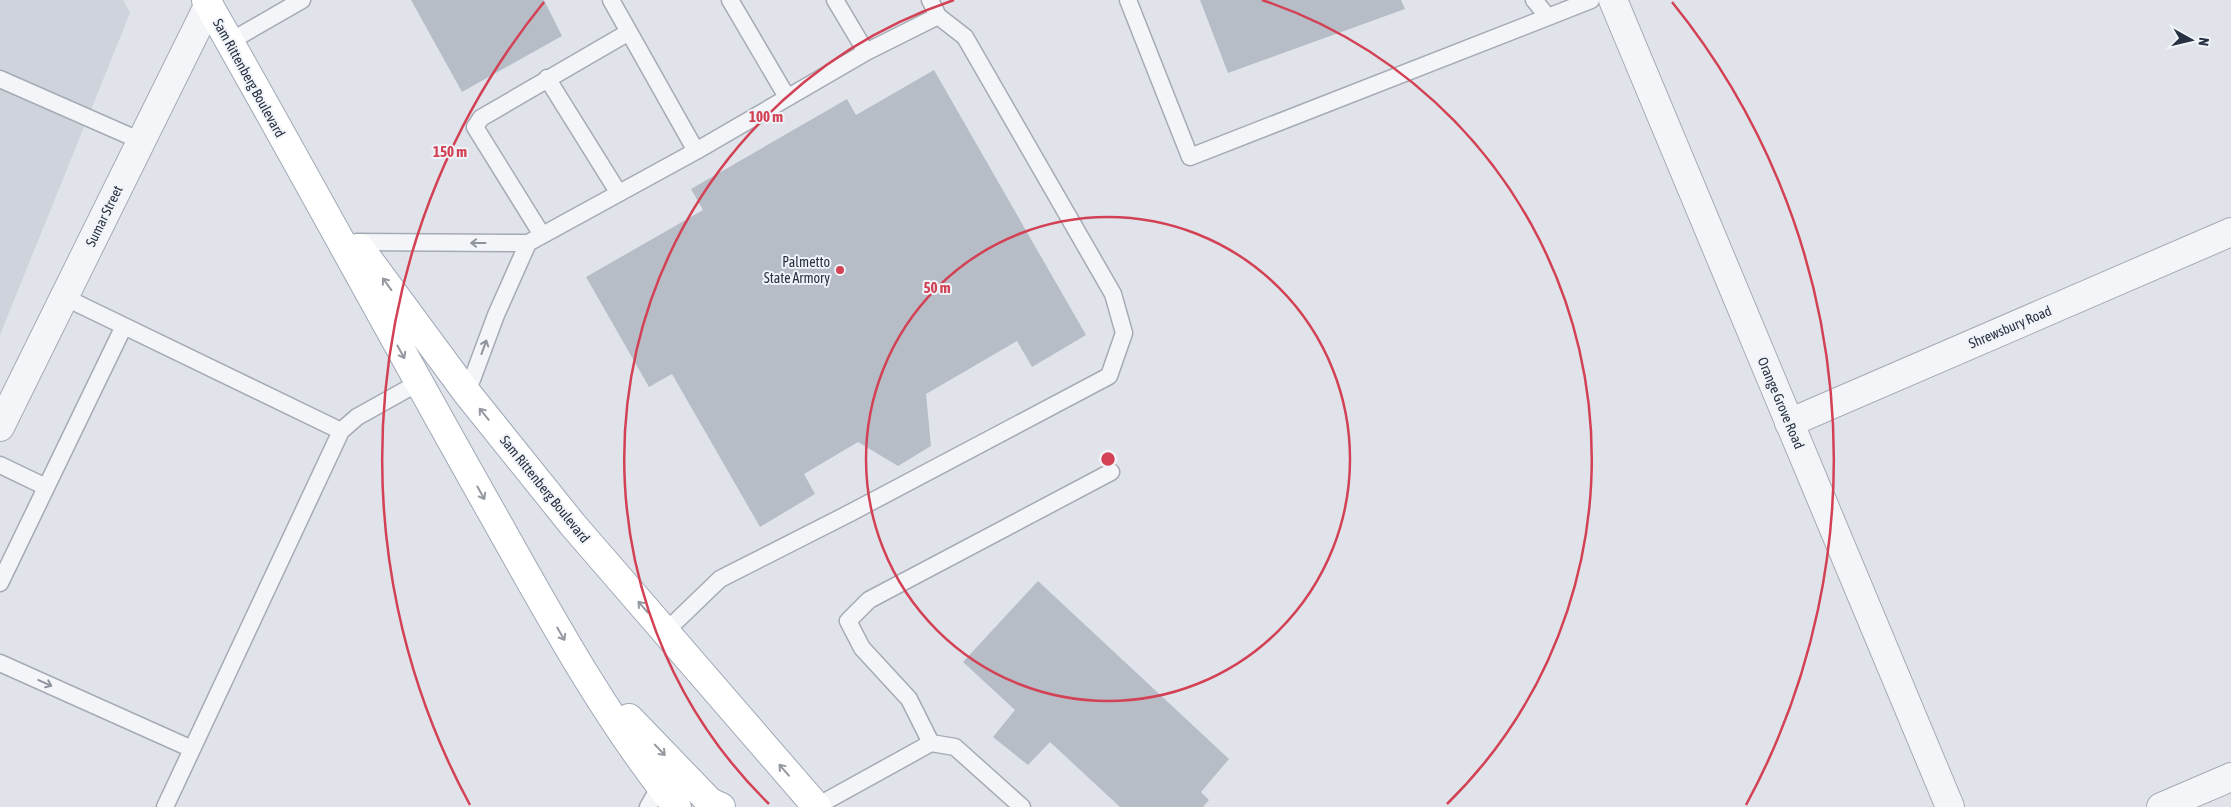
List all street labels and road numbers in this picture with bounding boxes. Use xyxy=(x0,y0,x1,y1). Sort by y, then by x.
street label: Sam Rittenberg Boulevard xyxy=(210,16,288,140)
street label: Sumar Street xyxy=(82,183,126,249)
street label: Shrewsbury Road xyxy=(1966,302,2054,352)
street label: Orange Grove Road xyxy=(1754,355,1808,451)
street label: Sam Rittenberg Boulevard xyxy=(497,432,593,546)

